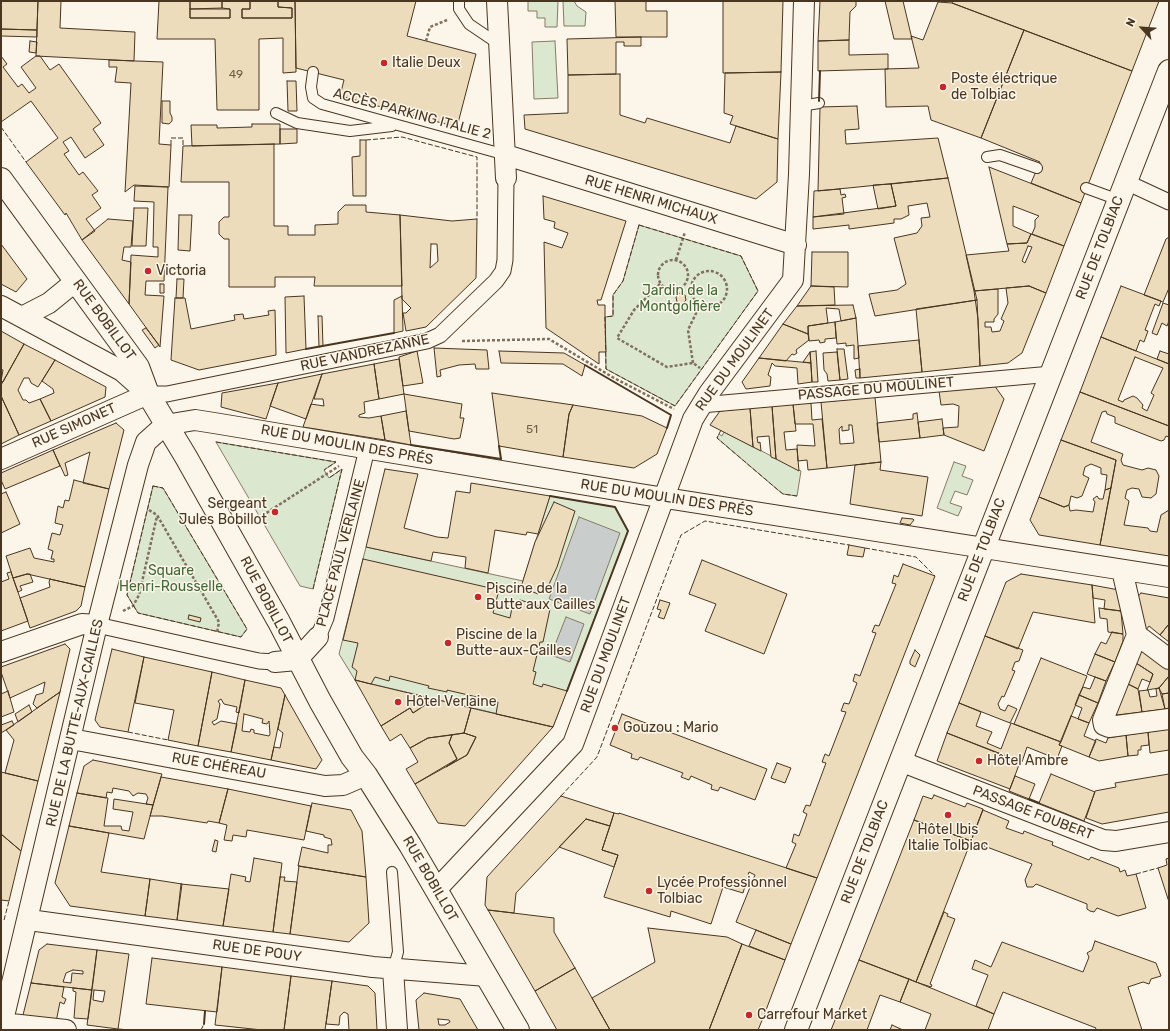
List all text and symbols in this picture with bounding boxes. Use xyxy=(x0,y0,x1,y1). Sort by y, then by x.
north arrow xyxy=(1122,8,1162,48)
text: N xyxy=(1123,16,1138,29)
place label: Italie Deux xyxy=(392,55,461,71)
marker: Italie Deux xyxy=(379,58,389,68)
house number: 49 xyxy=(229,68,243,82)
place label: Poste électrique de Tolbiac xyxy=(951,71,1057,104)
marker: Poste électrique de Tolbiac xyxy=(938,82,948,92)
street label: ACCÈS PARKING ITALIE 2 xyxy=(331,85,493,143)
street label: RUE HENRI MICHAUX xyxy=(583,172,719,228)
street label: RUE DE TOLBIAC xyxy=(1073,194,1127,302)
place label: Victoria xyxy=(156,263,206,279)
marker: Victoria xyxy=(143,266,153,276)
street label: RUE BOBILLOT xyxy=(69,276,139,364)
park label: Jardin de la Montgolfière xyxy=(639,283,721,316)
street label: RUE DU MOULINET xyxy=(692,306,778,414)
street label: RUE VANDREZANNE xyxy=(299,331,431,375)
street label: PASSAGE DU MOULINET xyxy=(797,374,955,404)
street label: RUE SIMONET xyxy=(29,400,119,452)
street label: RUE DU MOULIN DES PRÉS xyxy=(260,422,434,468)
house number: 51 xyxy=(526,423,538,437)
street label: RUE DU MOULIN DES PRÉS xyxy=(579,476,755,520)
street label: PLACE PAUL VERLAINE xyxy=(313,477,369,629)
place label: Sergeant Jules Bobillot xyxy=(179,496,267,528)
street label: RUE DE TOLBIAC xyxy=(955,496,1009,604)
marker: Sergeant Jules Bobillot xyxy=(270,507,280,517)
street label: RUE BOBILLOT xyxy=(236,554,296,646)
park label: Square Henri-Rousselle xyxy=(119,563,223,596)
place label: Piscine de la Butte aux Cailles xyxy=(486,581,595,614)
marker: Piscine de la Butte aux Cailles xyxy=(473,592,483,602)
street label: RUE DU MOULINET xyxy=(577,595,635,715)
street label: RUE DE LA BUTTE-AUX-CAILLES xyxy=(43,618,107,828)
place label: Piscine de la Butte-aux-Cailles xyxy=(456,627,571,660)
marker: Piscine de la Butte-aux-Cailles xyxy=(443,638,453,648)
place label: Hôtel Verlaine xyxy=(406,694,497,710)
marker: Hôtel Verlaine xyxy=(393,697,403,707)
place label: Gouzou : Mario xyxy=(623,720,719,736)
marker: Gouzou : Mario xyxy=(610,723,620,733)
street label: RUE CHÉREAU xyxy=(171,749,267,783)
place label: Hôtel Ambre xyxy=(987,753,1068,769)
marker: Hôtel Ambre xyxy=(974,756,984,766)
street label: PASSAGE FOUBERT xyxy=(970,782,1096,844)
street label: RUE DE TOLBIAC xyxy=(838,798,892,906)
marker: Hôtel Ibis Italie Tolbiac xyxy=(943,810,953,820)
place label: Hôtel Ibis Italie Tolbiac xyxy=(908,822,988,854)
street label: RUE BOBILLOT xyxy=(399,833,461,925)
place label: Lycée Professionnel Tolbiac xyxy=(657,875,787,908)
marker: Lycée Professionnel Tolbiac xyxy=(644,886,654,896)
street label: RUE DE POUY xyxy=(211,936,303,966)
place label: Carrefour Market xyxy=(757,1007,867,1023)
marker: Carrefour Market xyxy=(744,1010,754,1020)

